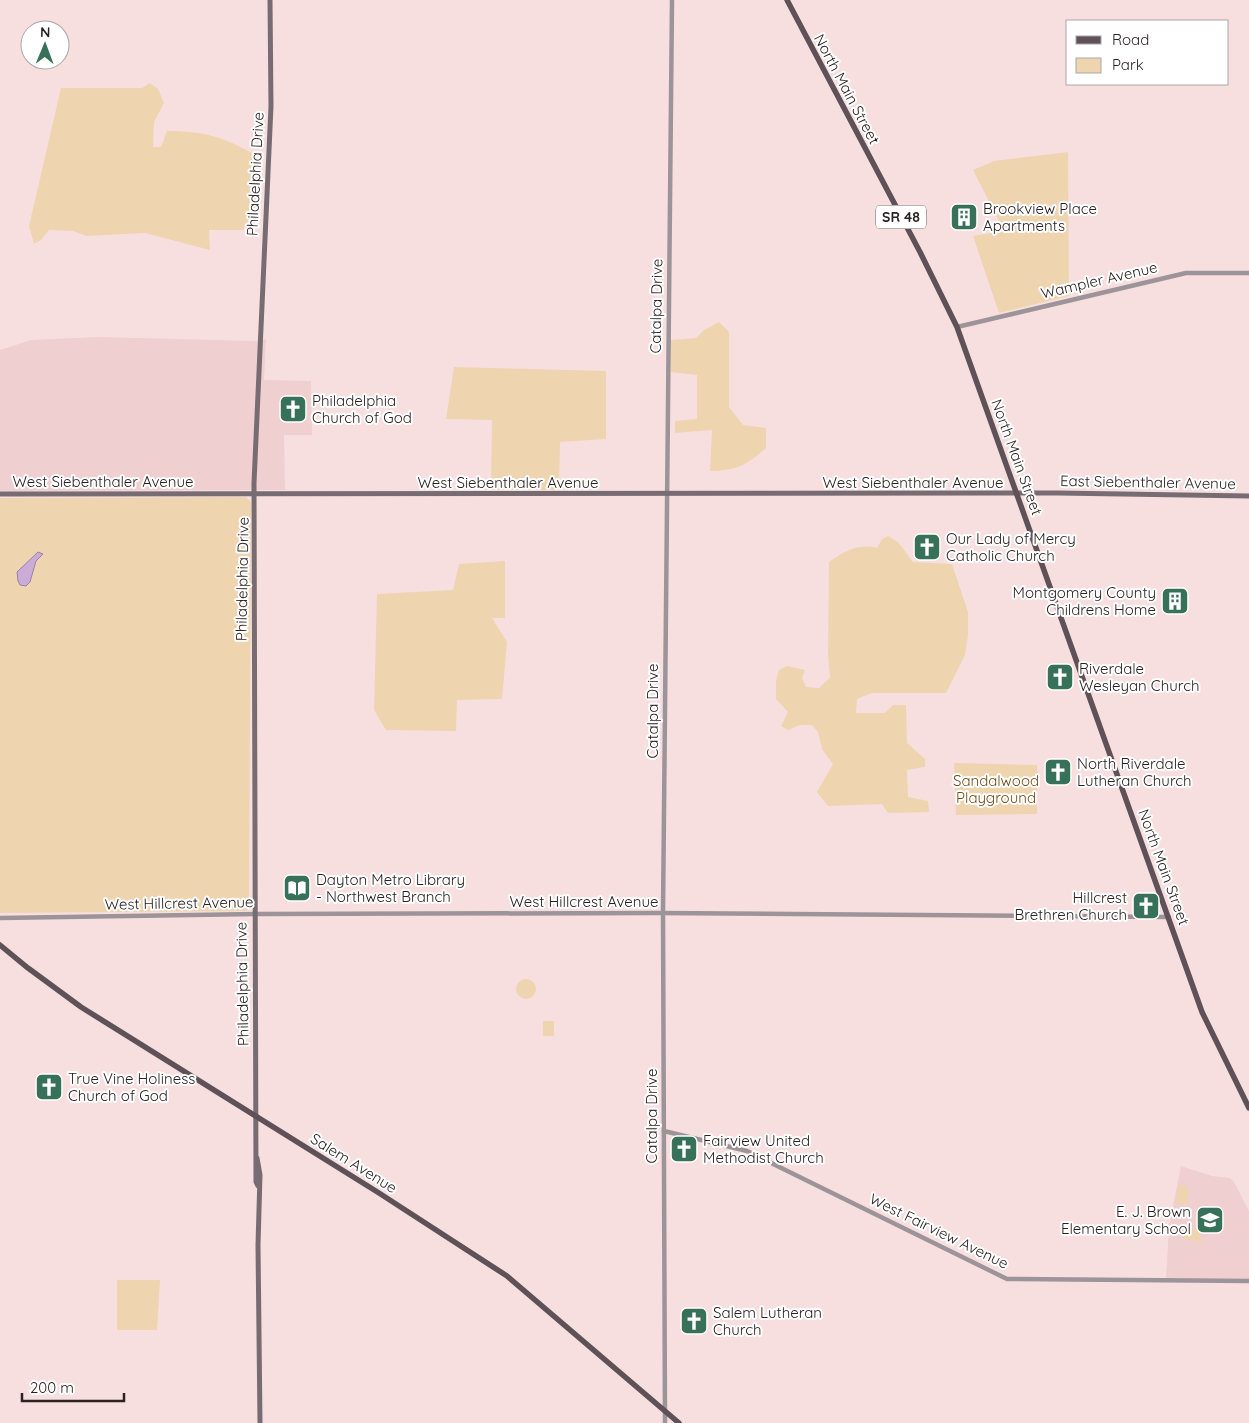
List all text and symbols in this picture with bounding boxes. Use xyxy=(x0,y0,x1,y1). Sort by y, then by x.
north arrow xyxy=(20,20,70,70)
legend xyxy=(1066,20,1229,85)
text: N xyxy=(40,23,51,41)
text: Road xyxy=(1112,30,1149,49)
street label: North Main Street xyxy=(810,31,884,147)
text: Park xyxy=(1112,55,1144,74)
street label: Philadelphia Drive xyxy=(242,111,268,237)
place label: Brookview Place Apartments xyxy=(983,199,1097,235)
building icon: Brookview Place Apartments xyxy=(949,202,979,232)
road number: SR 48 xyxy=(876,206,926,228)
street label: Wampler Avenue xyxy=(1039,257,1159,303)
street label: Catalpa Drive xyxy=(646,258,666,354)
place label: Philadelphia Church of God xyxy=(312,391,412,427)
church icon: Philadelphia Church of God xyxy=(278,394,308,424)
street label: North Main Street xyxy=(987,396,1047,518)
street label: East Siebenthaler Avenue xyxy=(1060,471,1236,493)
street label: West Siebenthaler Avenue xyxy=(13,472,193,491)
street label: West Siebenthaler Avenue xyxy=(418,473,598,492)
street label: West Siebenthaler Avenue xyxy=(823,473,1003,492)
street label: Philadelphia Drive xyxy=(231,517,253,641)
place label: Our Lady of Mercy Catholic Church xyxy=(946,529,1076,565)
church icon: Our Lady of Mercy Catholic Church xyxy=(912,532,942,562)
place label: Montgomery County Childrens Home xyxy=(1013,583,1156,619)
building icon: Montgomery County Childrens Home xyxy=(1160,586,1190,616)
place label: Riverdale Wesleyan Church xyxy=(1079,659,1199,695)
church icon: Riverdale Wesleyan Church xyxy=(1045,662,1075,692)
street label: Catalpa Drive xyxy=(643,664,662,758)
place label: North Riverdale Lutheran Church xyxy=(1077,754,1192,790)
church icon: North Riverdale Lutheran Church xyxy=(1043,757,1073,787)
park label: Sandalwood Playground xyxy=(953,771,1039,807)
street label: North Main Street xyxy=(1134,806,1194,928)
place label: Dayton Metro Library - Northwest Branch xyxy=(316,870,465,906)
library icon: Dayton Metro Library - Northwest Branch xyxy=(282,873,312,903)
place label: Hillcrest Brethren Church xyxy=(1014,888,1127,924)
church icon: Hillcrest Brethren Church xyxy=(1131,891,1161,921)
street label: West Hillcrest Avenue xyxy=(104,892,254,914)
street label: West Hillcrest Avenue xyxy=(510,892,658,911)
street label: Philadelphia Drive xyxy=(231,922,253,1046)
place label: True Vine Holiness Church of God xyxy=(68,1069,195,1105)
street label: Catalpa Drive xyxy=(642,1069,661,1163)
church icon: True Vine Holiness Church of God xyxy=(34,1072,64,1102)
street label: Salem Avenue xyxy=(307,1129,401,1197)
place label: Fairview United Methodist Church xyxy=(703,1131,824,1167)
church icon: Fairview United Methodist Church xyxy=(669,1134,699,1164)
street label: West Fairview Avenue xyxy=(866,1189,1012,1273)
place label: E. J. Brown Elementary School xyxy=(1061,1202,1191,1238)
school or university icon: E. J. Brown Elementary School xyxy=(1195,1205,1225,1235)
place label: Salem Lutheran Church xyxy=(713,1303,822,1339)
church icon: Salem Lutheran Church xyxy=(679,1306,709,1336)
scale bar xyxy=(22,1370,125,1402)
text: 200 m xyxy=(30,1378,74,1397)

